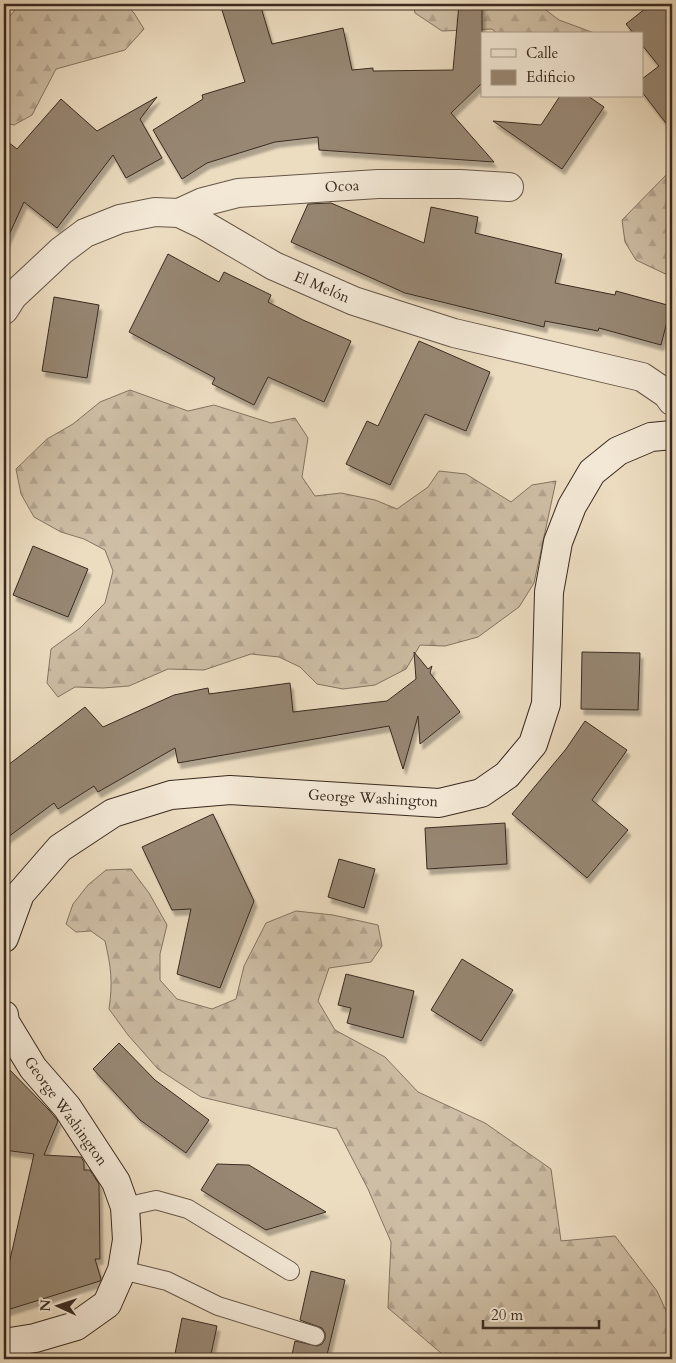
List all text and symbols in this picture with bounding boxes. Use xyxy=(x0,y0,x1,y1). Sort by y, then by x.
legend xyxy=(481,32,644,98)
text: Calle xyxy=(526,43,559,63)
text: Edificio xyxy=(526,67,575,87)
street label: Ocoa xyxy=(324,175,360,197)
street label: El Melón xyxy=(291,266,353,308)
street label: George Washington xyxy=(307,785,439,811)
street label: George Washington xyxy=(20,1052,113,1170)
north arrow xyxy=(32,1280,82,1330)
scale bar xyxy=(483,1298,600,1330)
text: N xyxy=(36,1299,55,1312)
text: 20 m xyxy=(491,1305,523,1325)

